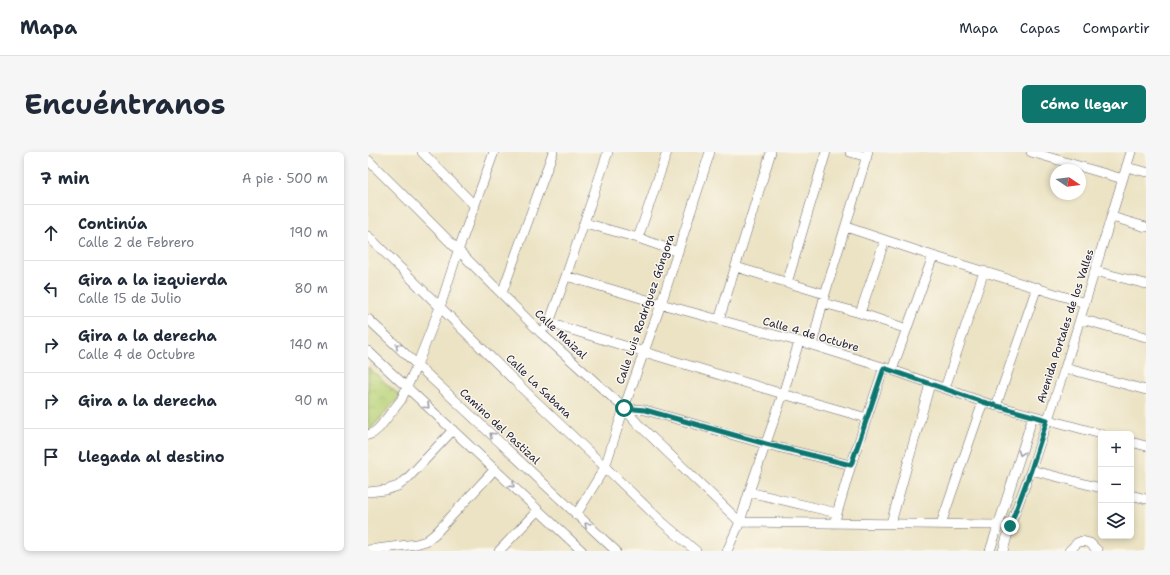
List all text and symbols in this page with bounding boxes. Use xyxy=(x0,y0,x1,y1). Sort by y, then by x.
text: Mapa xyxy=(20,15,77,40)
text: Mapa xyxy=(959,19,998,37)
text: Capas xyxy=(1020,19,1061,37)
text: Compartir xyxy=(1083,19,1150,37)
text: Encuéntranos xyxy=(24,85,226,123)
button: Cómo llegar xyxy=(1022,85,1146,123)
north arrow xyxy=(1050,164,1086,200)
text: 7 min xyxy=(40,167,90,189)
text: A pie · 500 m xyxy=(242,170,328,187)
text: Continúa xyxy=(78,214,147,234)
icon: ahead xyxy=(40,222,62,244)
text: 190 m xyxy=(289,224,328,241)
street label: Calle Luis Rodríguez Góngora xyxy=(613,232,678,386)
text: Calle 2 de Febrero xyxy=(78,234,194,251)
street label: Avenida Portales de los Valles xyxy=(1033,247,1097,405)
text: Gira a la izquierda xyxy=(78,270,227,290)
icon: left xyxy=(40,278,62,300)
text: 80 m xyxy=(294,280,328,297)
text: Calle 15 de Julio xyxy=(78,290,181,307)
street label: Calle Maizal xyxy=(531,306,591,363)
street label: Calle 4 de Octubre xyxy=(761,314,861,355)
text: Gira a la derecha xyxy=(78,326,217,346)
icon: right xyxy=(40,334,62,356)
text: 140 m xyxy=(289,336,328,353)
one-way arrow xyxy=(395,343,403,351)
text: Calle 4 de Octubre xyxy=(78,346,195,363)
street label: Calle La Sabana xyxy=(503,351,575,422)
street label: Camino del Pastizal xyxy=(456,385,544,468)
icon: right xyxy=(40,390,62,412)
text: Gira a la derecha xyxy=(78,391,217,411)
text: 90 m xyxy=(294,392,328,409)
route start xyxy=(615,399,633,417)
one-way arrow xyxy=(422,401,430,408)
map controls xyxy=(1098,431,1134,539)
button: + xyxy=(1098,431,1134,467)
one-way arrow xyxy=(489,433,497,440)
icon: arrive xyxy=(40,446,62,468)
text: Llegada al destino xyxy=(78,447,225,467)
one-way arrow xyxy=(1017,450,1026,457)
button: − xyxy=(1098,467,1134,503)
one-way arrow xyxy=(507,481,515,488)
button: layers xyxy=(1098,503,1134,539)
route end xyxy=(1001,517,1019,535)
one-way arrow xyxy=(584,522,592,529)

